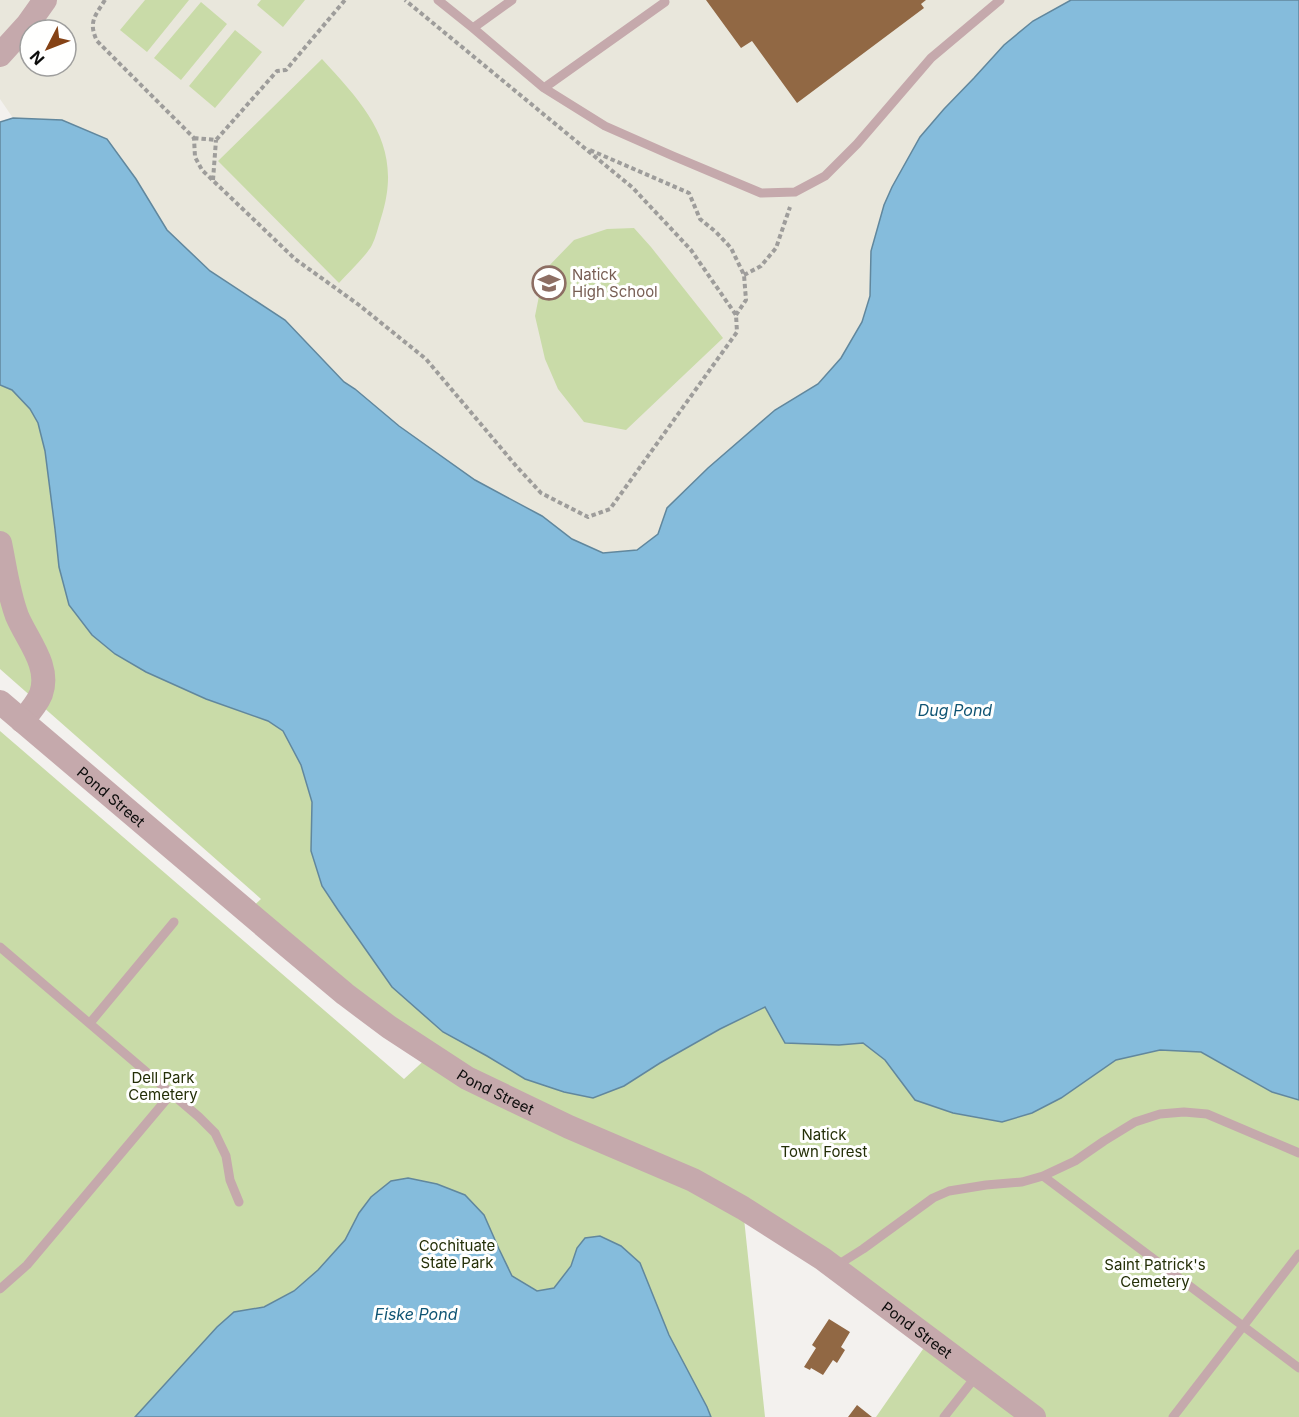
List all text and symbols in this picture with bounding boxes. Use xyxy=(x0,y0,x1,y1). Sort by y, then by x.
north arrow xyxy=(18,18,78,78)
text: N xyxy=(25,47,48,69)
school or university icon: Natick High School xyxy=(531,265,567,301)
place label: Natick High School xyxy=(572,265,658,301)
water label: Dug Pond xyxy=(918,700,992,720)
street label: Pond Street xyxy=(73,762,149,831)
street label: Pond Street xyxy=(454,1065,537,1118)
park label: Dell Park Cemetery xyxy=(128,1068,198,1104)
park label: Natick Town Forest xyxy=(781,1125,867,1161)
park label: Cochituate State Park xyxy=(419,1236,495,1272)
park label: Saint Patrick's Cemetery xyxy=(1104,1255,1206,1291)
street label: Pond Street xyxy=(878,1297,956,1362)
water label: Fiske Pond xyxy=(375,1304,458,1324)

